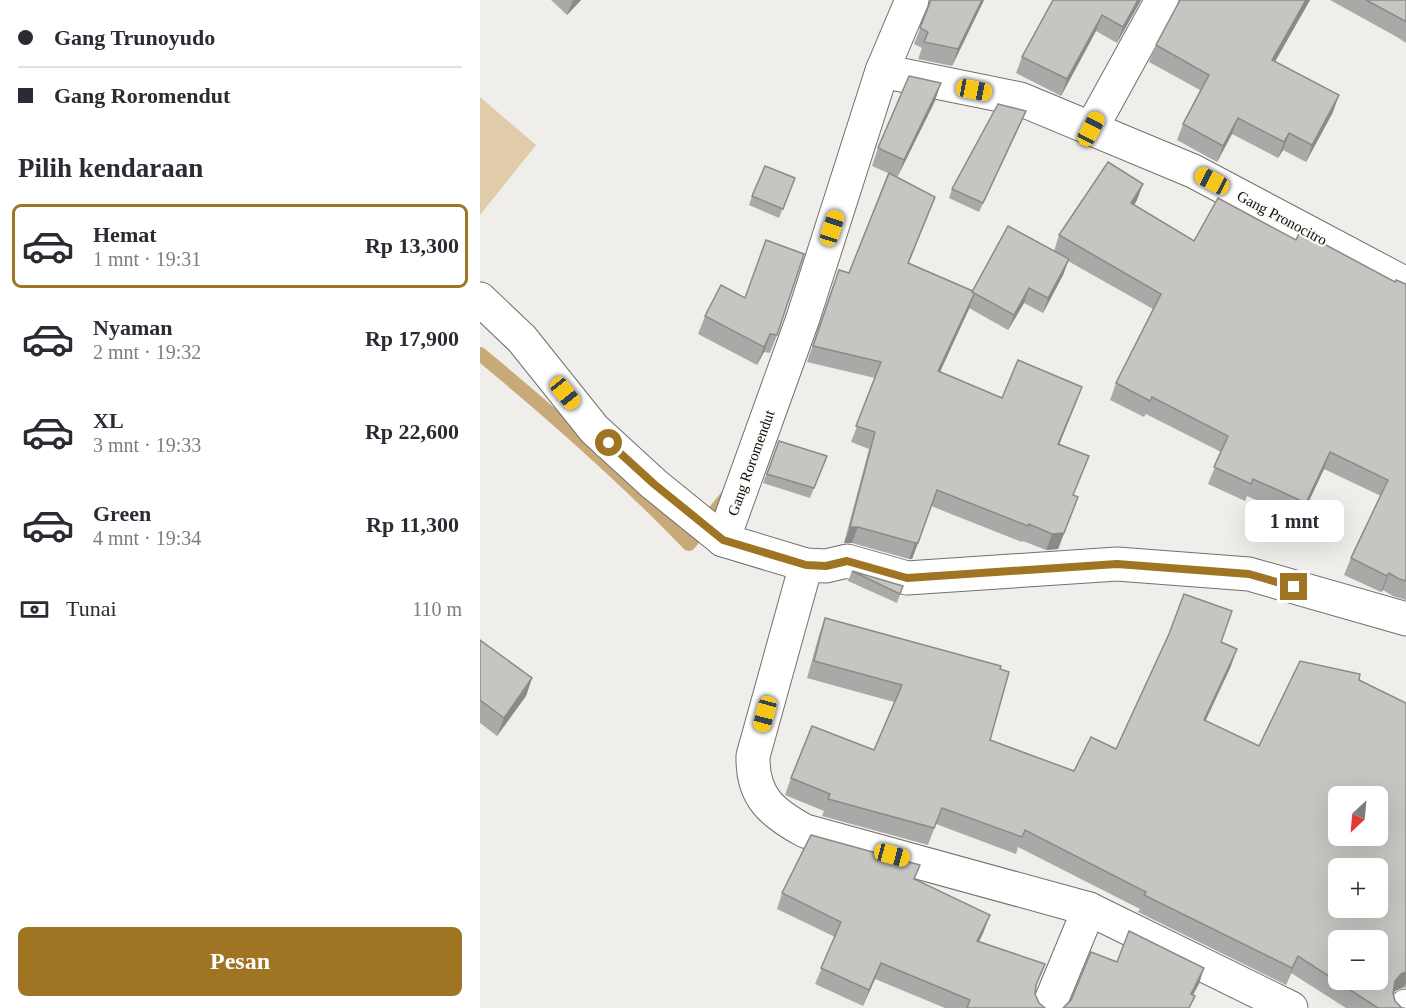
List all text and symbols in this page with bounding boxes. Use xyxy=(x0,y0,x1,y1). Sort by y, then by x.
text: Gang Trunoyudo xyxy=(54,25,215,50)
car xyxy=(955,78,993,102)
text: Gang Roromendut xyxy=(54,83,230,108)
car xyxy=(1075,109,1107,149)
text: Pilih kendaraan xyxy=(18,153,203,183)
car xyxy=(1192,165,1232,197)
street label: Gang Pronocitro xyxy=(1234,188,1330,248)
car xyxy=(818,208,846,248)
icon: car xyxy=(21,219,75,273)
text: Hemat xyxy=(93,222,157,247)
text: Rp 13,300 xyxy=(365,233,459,258)
text: 1 mnt · 19:31 xyxy=(93,248,201,270)
icon: car xyxy=(21,312,75,366)
text: Nyaman xyxy=(93,315,172,340)
text: Rp 17,900 xyxy=(365,326,459,351)
text: 2 mnt · 19:32 xyxy=(93,341,201,363)
car xyxy=(547,373,583,413)
icon: car xyxy=(21,405,75,459)
street label: Gang Roromendut xyxy=(724,407,778,518)
text: XL xyxy=(93,408,124,433)
text: Rp 22,600 xyxy=(365,419,459,444)
route start xyxy=(595,429,622,456)
text: 3 mnt · 19:33 xyxy=(93,434,201,456)
icon: car xyxy=(21,498,75,552)
callout: 1 mnt xyxy=(1244,500,1344,542)
text: Green xyxy=(93,501,151,526)
text: 1 mnt xyxy=(1270,510,1319,532)
text: Rp 11,300 xyxy=(366,512,459,537)
text: 4 mnt · 19:34 xyxy=(93,527,201,549)
route end xyxy=(1280,573,1307,600)
icon: cash xyxy=(18,593,51,626)
text: Tunai xyxy=(66,596,117,621)
text: 110 m xyxy=(412,598,462,620)
car xyxy=(752,694,778,734)
north arrow xyxy=(1328,786,1388,846)
map controls xyxy=(1328,786,1388,990)
car xyxy=(872,842,912,868)
button: + xyxy=(1328,858,1388,918)
button: Pesan xyxy=(18,927,462,996)
button: − xyxy=(1328,930,1388,990)

